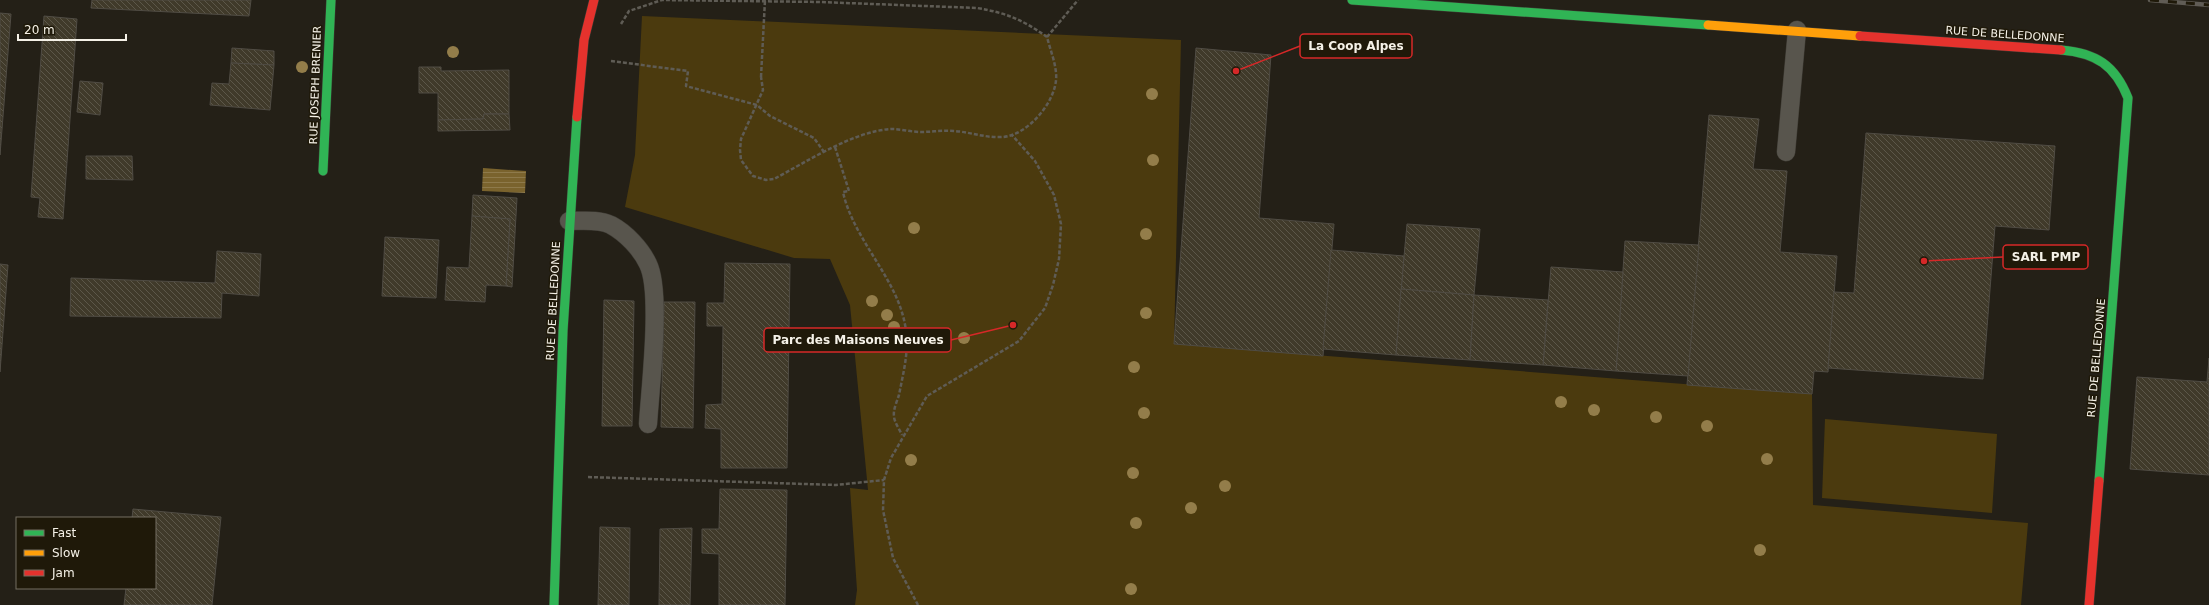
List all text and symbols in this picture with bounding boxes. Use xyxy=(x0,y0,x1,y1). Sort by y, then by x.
scale bar xyxy=(18,16,126,42)
text: 20 m xyxy=(24,23,55,37)
street label: RUE DE BELLEDONNE xyxy=(1945,24,2065,45)
street label: RUE JOSEPH BRENIER xyxy=(307,25,324,145)
callout: La Coop Alpes xyxy=(1300,34,1412,58)
text: La Coop Alpes xyxy=(1308,39,1404,53)
street label: RUE DE BELLEDONNE xyxy=(544,241,563,361)
callout: SARL PMP xyxy=(2003,245,2088,269)
text: SARL PMP xyxy=(2012,250,2080,264)
street label: RUE DE BELLEDONNE xyxy=(2085,298,2108,418)
callout: Parc des Maisons Neuves xyxy=(764,328,951,352)
text: Parc des Maisons Neuves xyxy=(772,333,944,347)
legend xyxy=(16,517,156,589)
text: Fast xyxy=(52,526,76,540)
text: Slow xyxy=(52,546,80,560)
text: Jam xyxy=(51,566,75,580)

